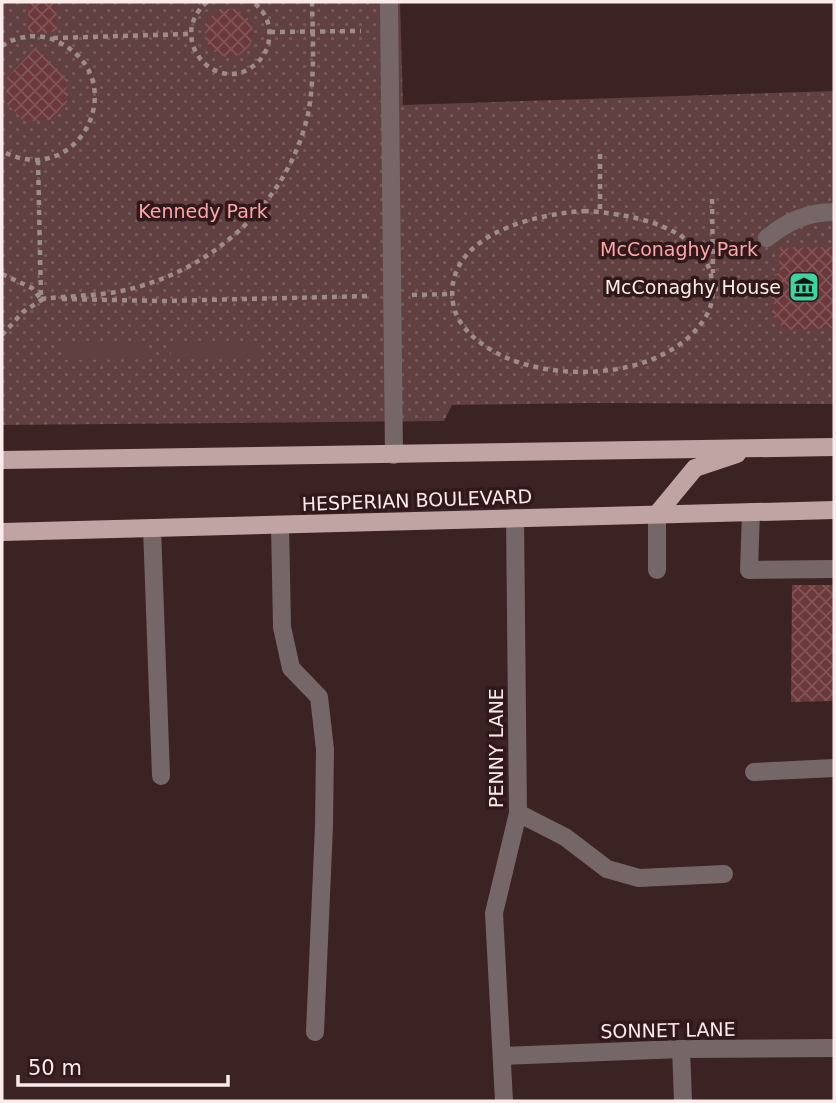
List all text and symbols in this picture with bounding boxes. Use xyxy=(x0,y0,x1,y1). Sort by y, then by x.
park label: Kennedy Park xyxy=(138,200,268,222)
park label: McConaghy Park xyxy=(600,238,758,260)
museum icon: McConaghy House xyxy=(787,270,821,304)
place label: McConaghy House xyxy=(605,276,781,298)
street label: HESPERIAN BOULEVARD xyxy=(301,485,533,515)
street label: PENNY LANE xyxy=(485,688,507,808)
street label: SONNET LANE xyxy=(600,1018,736,1042)
scale bar xyxy=(18,1044,228,1088)
text: 50 m xyxy=(28,1056,82,1080)

